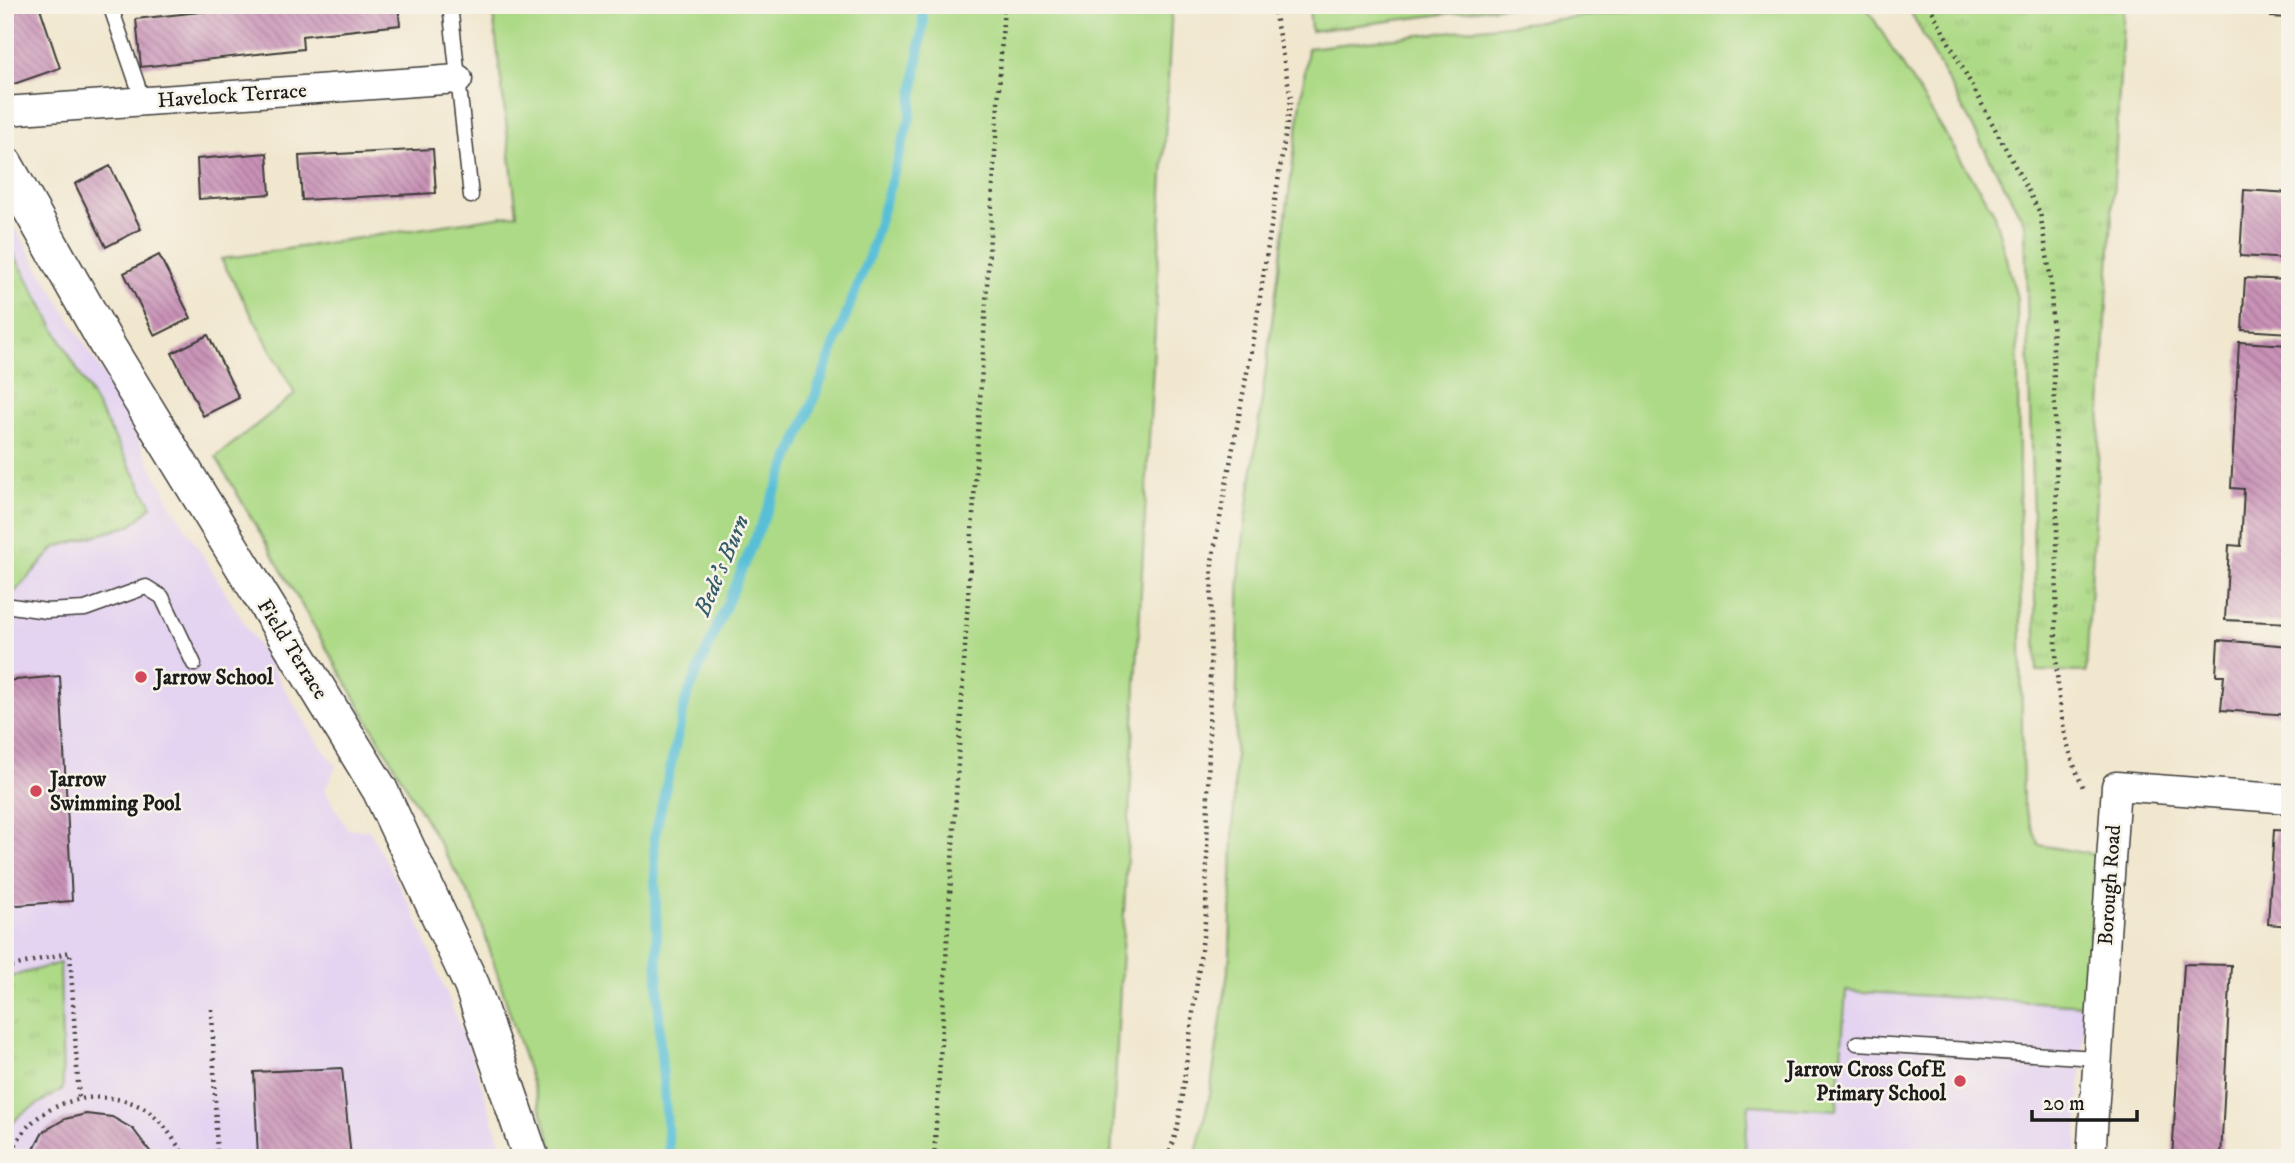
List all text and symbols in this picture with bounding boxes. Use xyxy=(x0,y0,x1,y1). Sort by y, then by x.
street label: Havelock Terrace xyxy=(157,78,308,114)
water label: Bede's Burn xyxy=(688,511,757,621)
street label: Field Terrace xyxy=(251,595,333,705)
place label: Jarrow School xyxy=(153,665,274,691)
marker: Jarrow School xyxy=(133,669,149,685)
place label: Jarrow Swimming Pool xyxy=(48,767,181,817)
marker: Jarrow Swimming Pool xyxy=(28,783,44,799)
street label: Borough Road xyxy=(2093,823,2127,946)
place label: Jarrow Cross CofE Primary School xyxy=(1785,1057,1947,1107)
marker: Jarrow Cross CofE Primary School xyxy=(1952,1073,1968,1089)
scale bar xyxy=(2032,1079,2138,1123)
text: 20 m xyxy=(2043,1091,2085,1117)

